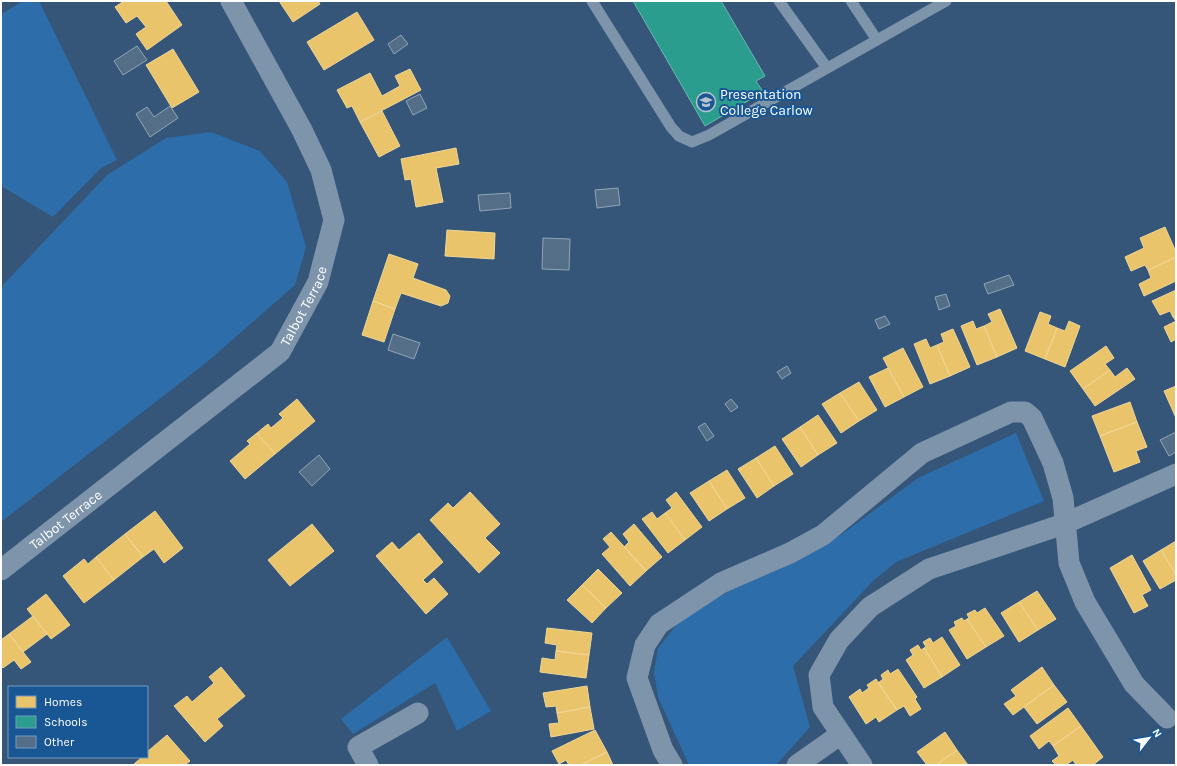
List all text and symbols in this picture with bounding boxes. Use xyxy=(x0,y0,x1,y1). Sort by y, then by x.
place label: Presentation College Carlow xyxy=(720,86,813,119)
school or university icon: Presentation College Carlow xyxy=(695,91,717,113)
street label: Talbot Terrace xyxy=(277,265,331,349)
street label: Talbot Terrace xyxy=(26,486,106,554)
legend xyxy=(8,686,148,758)
text: Homes xyxy=(44,695,82,709)
text: Schools xyxy=(44,715,87,729)
north arrow xyxy=(1129,718,1169,758)
text: N xyxy=(1150,726,1165,740)
text: Other xyxy=(44,735,75,749)

